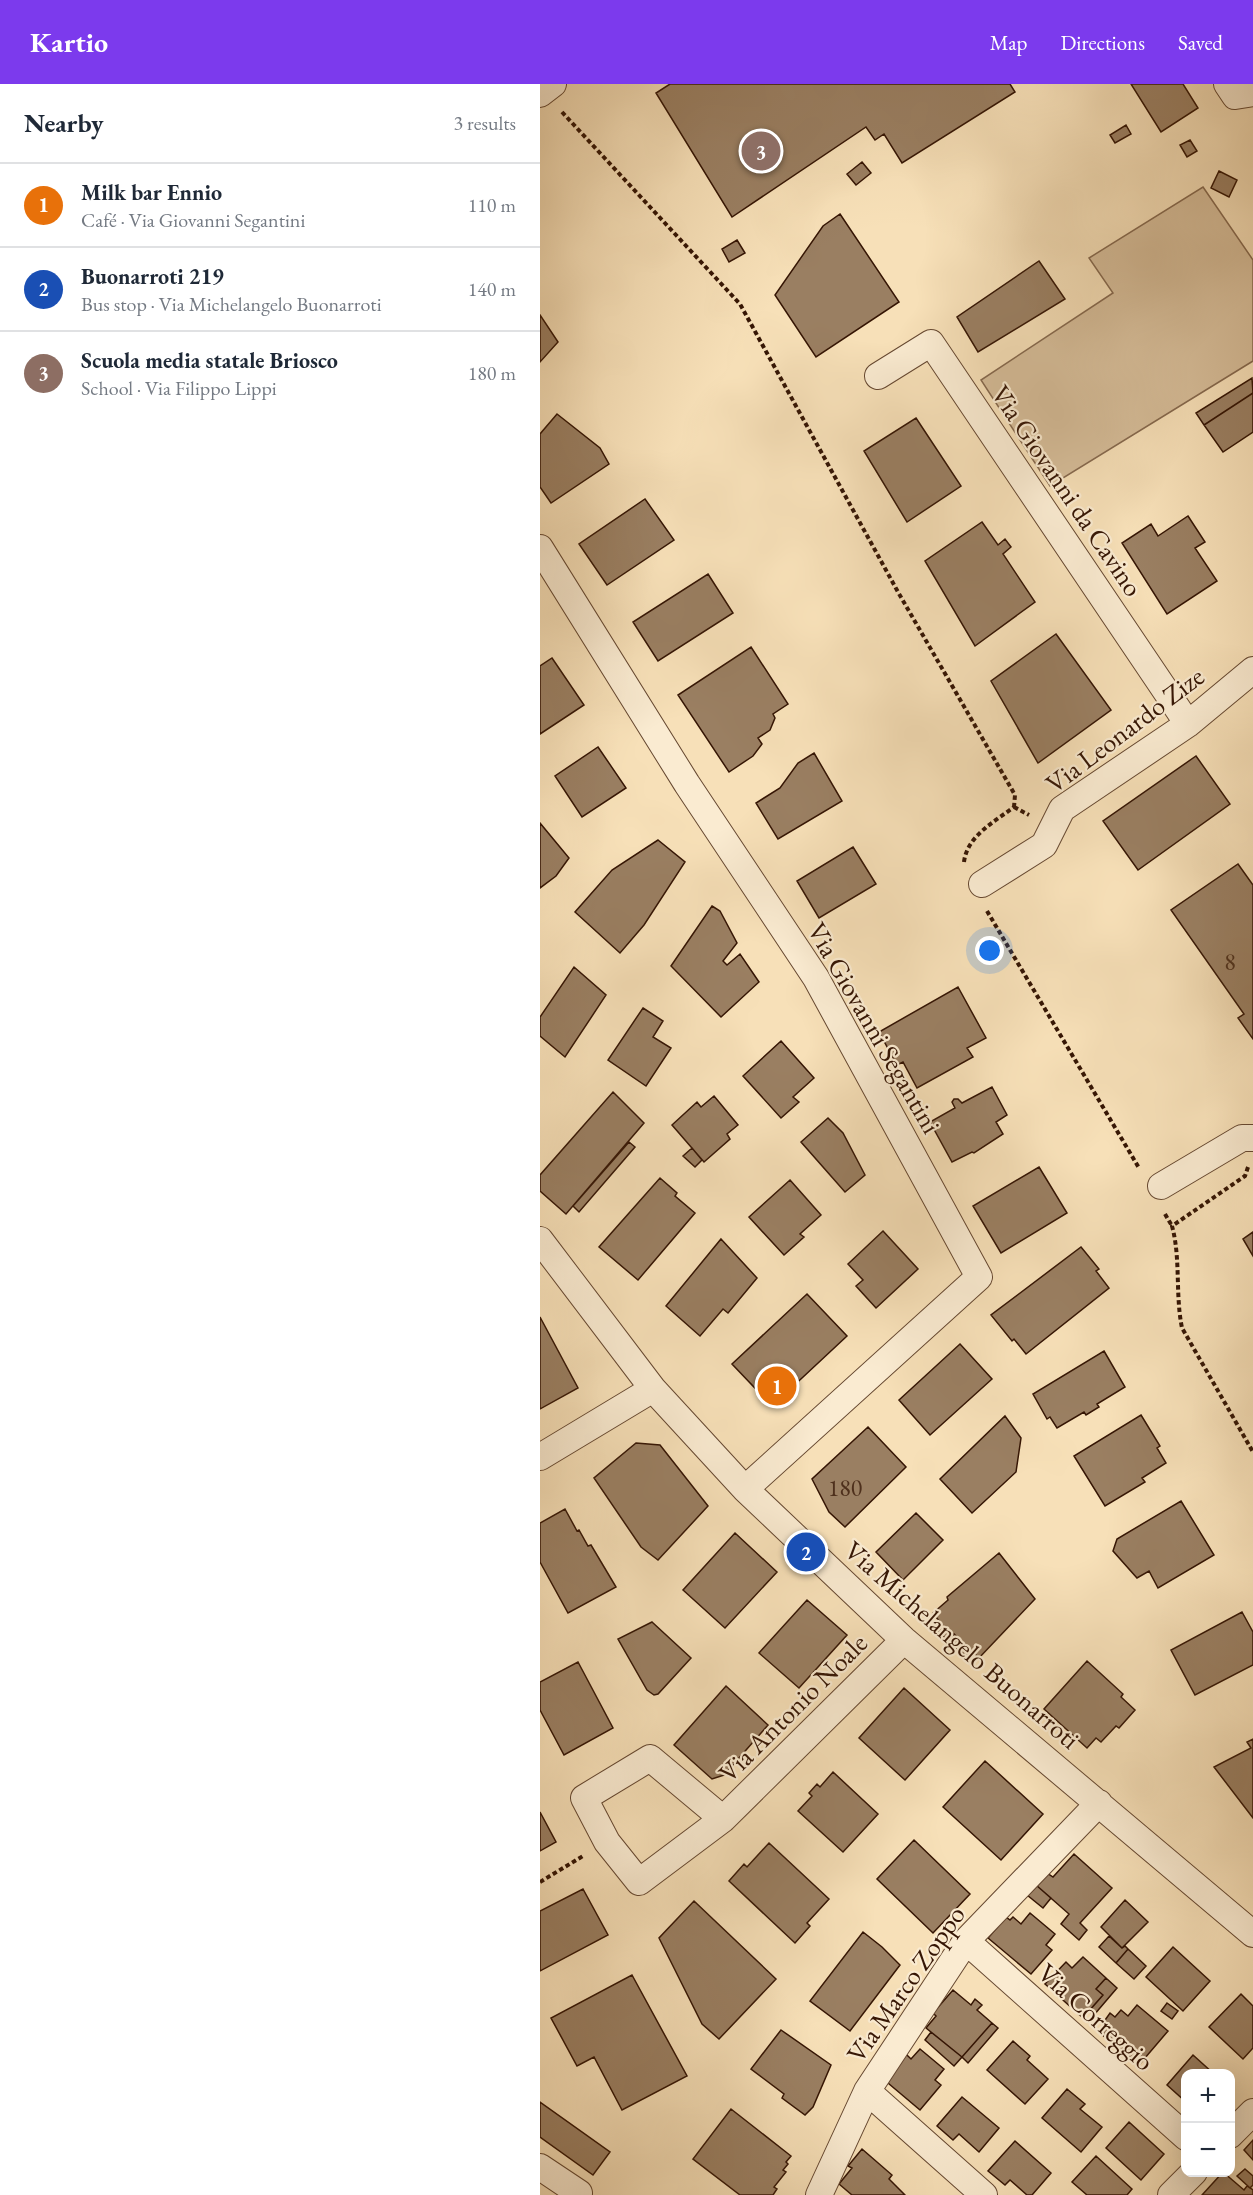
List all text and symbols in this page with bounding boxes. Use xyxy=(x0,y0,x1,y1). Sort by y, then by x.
text: Kartio xyxy=(30,24,108,60)
text: Map xyxy=(990,29,1027,56)
text: Directions xyxy=(1060,29,1145,56)
text: Saved xyxy=(1178,29,1223,56)
text: Nearby xyxy=(24,106,104,140)
text: 3 results xyxy=(453,110,516,136)
pin: 3 xyxy=(742,128,780,174)
text: Milk bar Ennio xyxy=(81,178,222,207)
text: 1 xyxy=(38,192,49,218)
text: 110 m xyxy=(468,192,516,218)
text: Café · Via Giovanni Segantini xyxy=(81,207,305,233)
text: Buonarroti 219 xyxy=(81,262,224,291)
text: 2 xyxy=(38,276,49,302)
text: 140 m xyxy=(468,276,516,302)
text: Bus stop · Via Michelangelo Buonarroti xyxy=(81,291,382,317)
text: Scuola media statale Briosco xyxy=(81,346,338,375)
text: 3 xyxy=(38,360,49,386)
text: 180 m xyxy=(468,360,516,386)
text: School · Via Filippo Lippi xyxy=(81,375,277,401)
street label: Via Giovanni da Cavino xyxy=(984,378,1151,603)
street label: Via Leonardo Zize xyxy=(1038,658,1211,801)
street label: Via Giovanni Segantini xyxy=(800,916,949,1140)
your location xyxy=(975,936,1004,965)
house number: 8 xyxy=(1224,946,1236,977)
pin: 1 xyxy=(758,1364,796,1408)
house number: 180 xyxy=(828,1472,862,1503)
pin: 2 xyxy=(786,1530,826,1574)
street label: Via Michelangelo Buonarroti xyxy=(837,1533,1088,1757)
street label: Via Antonio Noale xyxy=(711,1626,875,1790)
street label: Via Marco Zoppo xyxy=(838,1898,973,2069)
street label: Via Correggio xyxy=(1031,1955,1162,2078)
map controls xyxy=(1181,2069,1235,2177)
button: + xyxy=(1181,2069,1235,2123)
button: − xyxy=(1181,2123,1235,2177)

